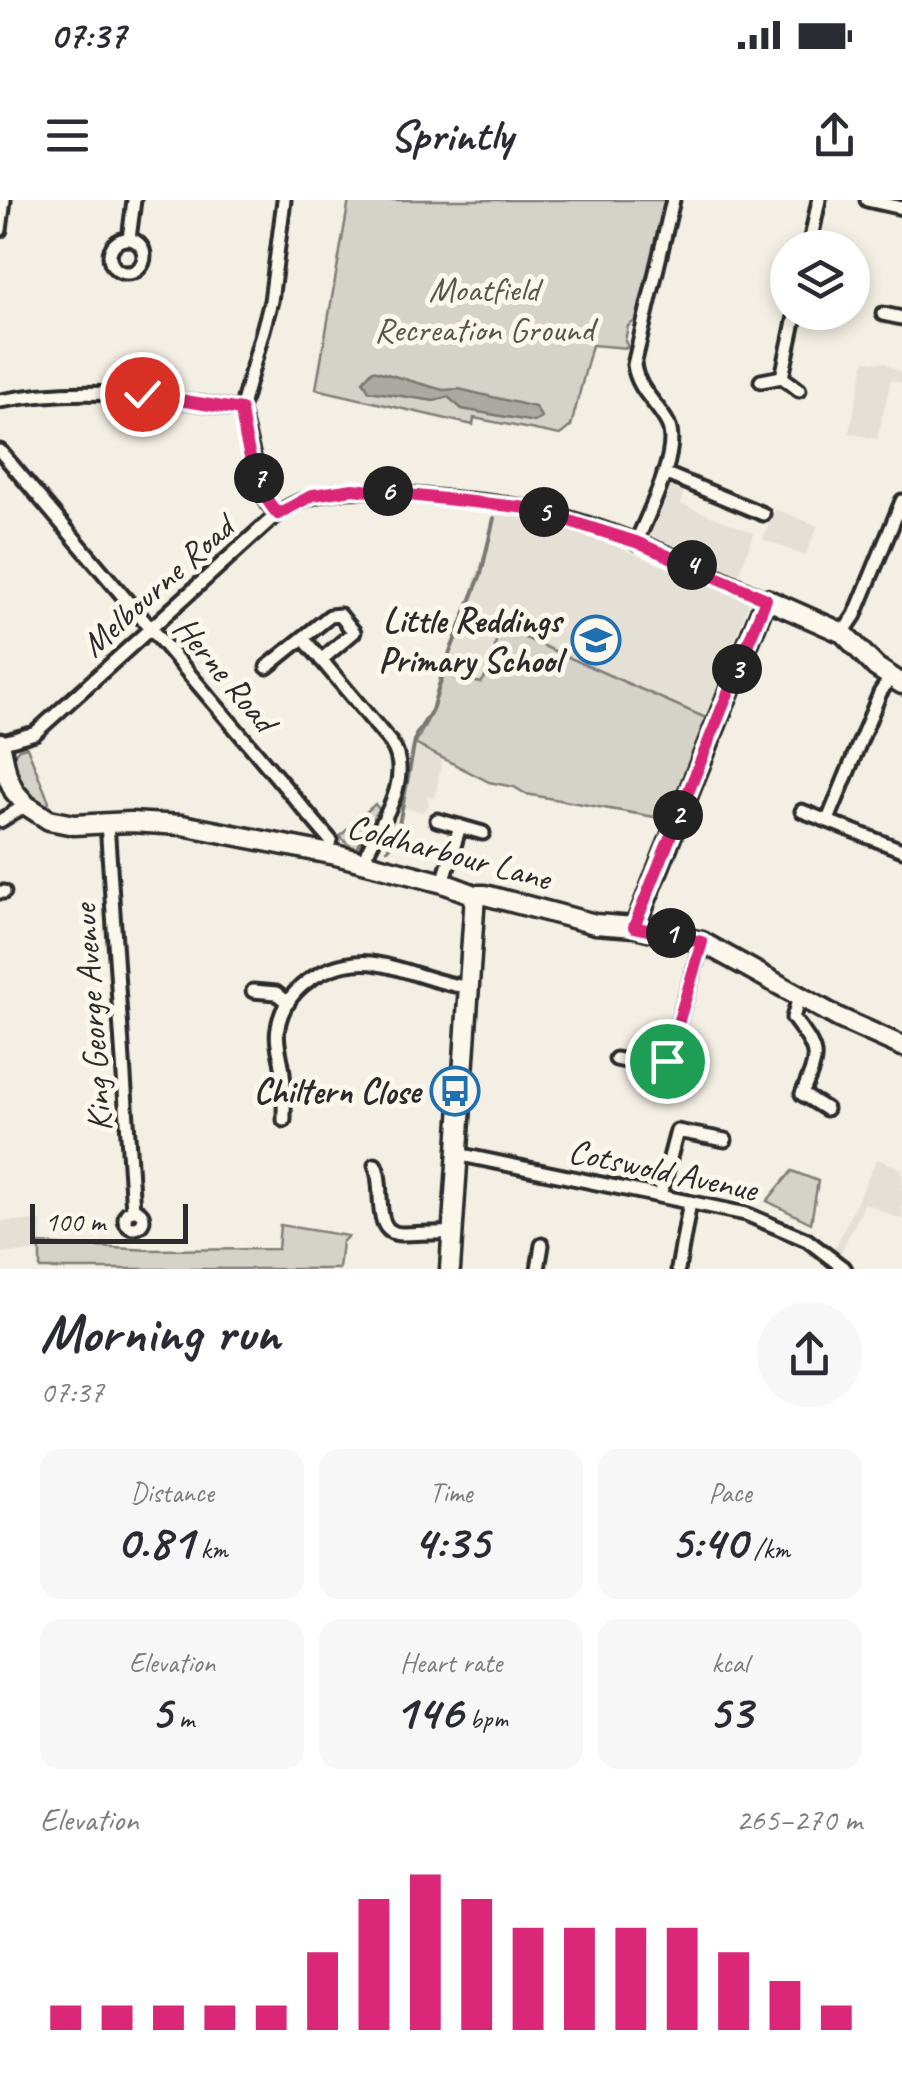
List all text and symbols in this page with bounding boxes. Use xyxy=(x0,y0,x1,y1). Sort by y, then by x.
text: 07:37 xyxy=(50,12,126,59)
text: Sprintly xyxy=(389,107,513,164)
icon: menu xyxy=(40,108,95,163)
icon: share xyxy=(807,108,862,163)
map controls xyxy=(770,230,870,330)
button: layers xyxy=(770,230,870,330)
park label: Moatfield Recreation Ground xyxy=(374,267,599,352)
pin xyxy=(100,352,185,437)
icon: check xyxy=(115,367,170,422)
pin: 7 xyxy=(234,453,284,503)
text: 7 xyxy=(253,460,265,495)
pin: 6 xyxy=(363,466,413,516)
text: 6 xyxy=(381,473,395,508)
pin: 5 xyxy=(519,487,569,537)
text: 5 xyxy=(538,494,550,529)
street label: Melbourne Road xyxy=(71,502,247,666)
pin: 4 xyxy=(667,540,717,590)
text: 4 xyxy=(686,547,698,582)
place label: Little Reddings Primary School xyxy=(379,598,568,683)
street label: Herne Road xyxy=(163,607,290,745)
school or university icon: Little Reddings Primary School xyxy=(570,614,622,666)
pin: 3 xyxy=(712,644,762,694)
text: 3 xyxy=(731,651,743,686)
pin: 2 xyxy=(653,790,703,840)
text: 2 xyxy=(672,797,684,832)
street label: Coldharbour Lane xyxy=(342,803,558,901)
street label: King George Avenue xyxy=(61,900,122,1133)
pin: 1 xyxy=(646,908,696,958)
text: 1 xyxy=(665,915,677,950)
pin xyxy=(625,1019,710,1104)
icon: arrive xyxy=(640,1034,695,1089)
bus stop icon: Chiltern Close xyxy=(429,1065,481,1117)
place label: Chiltern Close xyxy=(254,1069,423,1114)
street label: Cotswold Avenue xyxy=(565,1128,764,1212)
scale bar xyxy=(30,1199,188,1244)
text: 100 m xyxy=(45,1204,105,1239)
text: Morning run xyxy=(40,1298,280,1368)
button: share xyxy=(757,1302,862,1407)
text: 07:37 xyxy=(40,1371,104,1412)
text: Distance xyxy=(130,1475,214,1510)
text: Time xyxy=(430,1475,472,1510)
text: Pace xyxy=(708,1475,752,1510)
text: 0.81 xyxy=(116,1510,194,1573)
text: 4:35 xyxy=(413,1510,489,1573)
text: 5:40 xyxy=(670,1510,747,1573)
text: km xyxy=(194,1531,228,1566)
text: /km xyxy=(747,1531,790,1566)
text: Elevation xyxy=(129,1645,215,1680)
text: Heart rate xyxy=(400,1645,502,1680)
text: kcal xyxy=(711,1645,749,1680)
text: 5 xyxy=(150,1680,172,1743)
text: 146 xyxy=(394,1680,463,1743)
text: 53 xyxy=(708,1680,752,1743)
text: m xyxy=(172,1701,194,1736)
text: bpm xyxy=(463,1701,508,1736)
text: Elevation xyxy=(40,1799,138,1840)
text: 265–270 m xyxy=(736,1799,862,1840)

